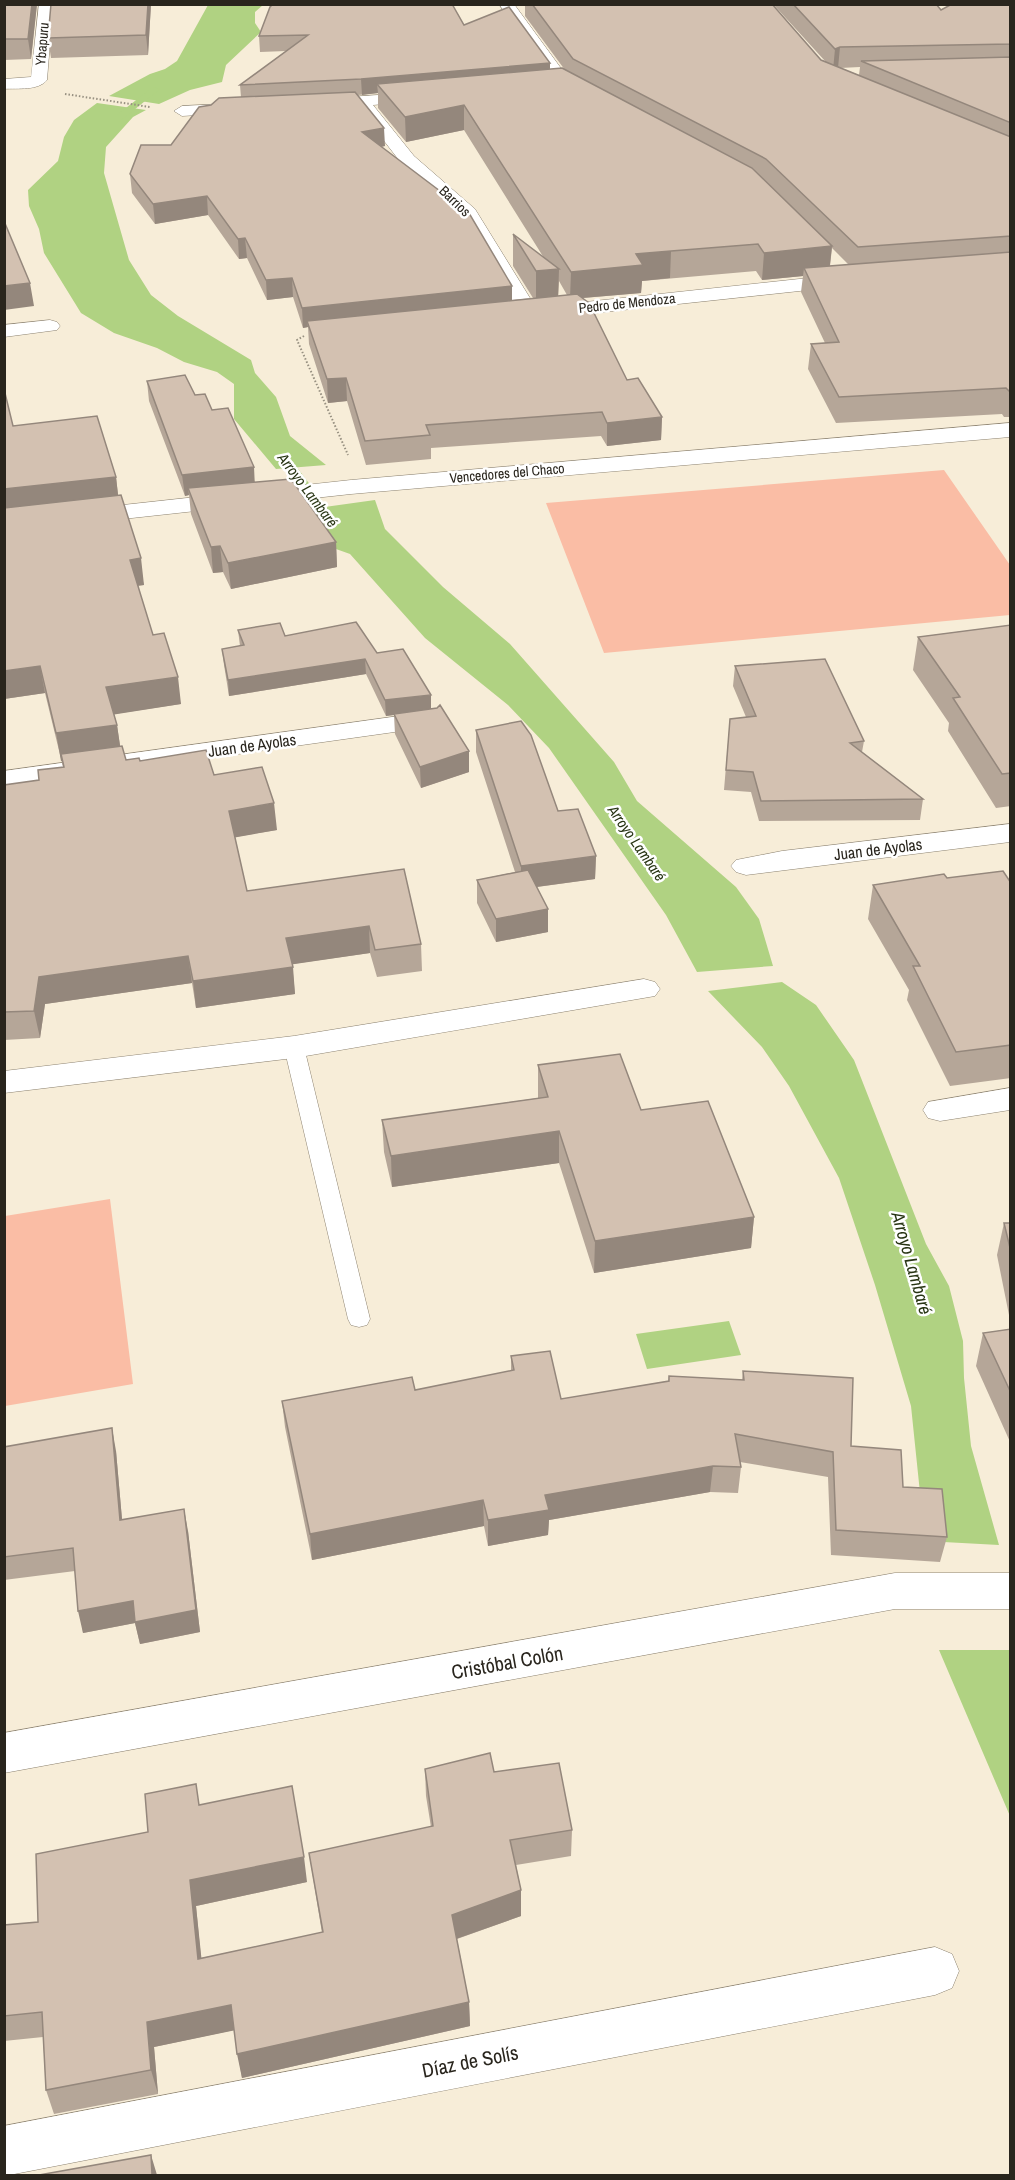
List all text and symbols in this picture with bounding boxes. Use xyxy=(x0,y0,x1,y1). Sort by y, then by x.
street label: Ybapuru xyxy=(31,22,53,66)
street label: Barrios xyxy=(435,182,475,221)
street label: Pedro de Mendoza xyxy=(578,289,677,317)
water label: Arroyo Lambaré xyxy=(272,448,343,532)
street label: Vencedores del Chaco xyxy=(449,459,565,487)
street label: Juan de Ayolas xyxy=(207,728,297,762)
water label: Arroyo Lambaré xyxy=(603,800,671,885)
street label: Juan de Ayolas xyxy=(833,833,923,865)
water label: Arroyo Lambaré xyxy=(885,1208,939,1317)
street label: Cristóbal Colón xyxy=(449,1639,565,1685)
street label: Díaz de Solís xyxy=(420,2038,520,2084)

